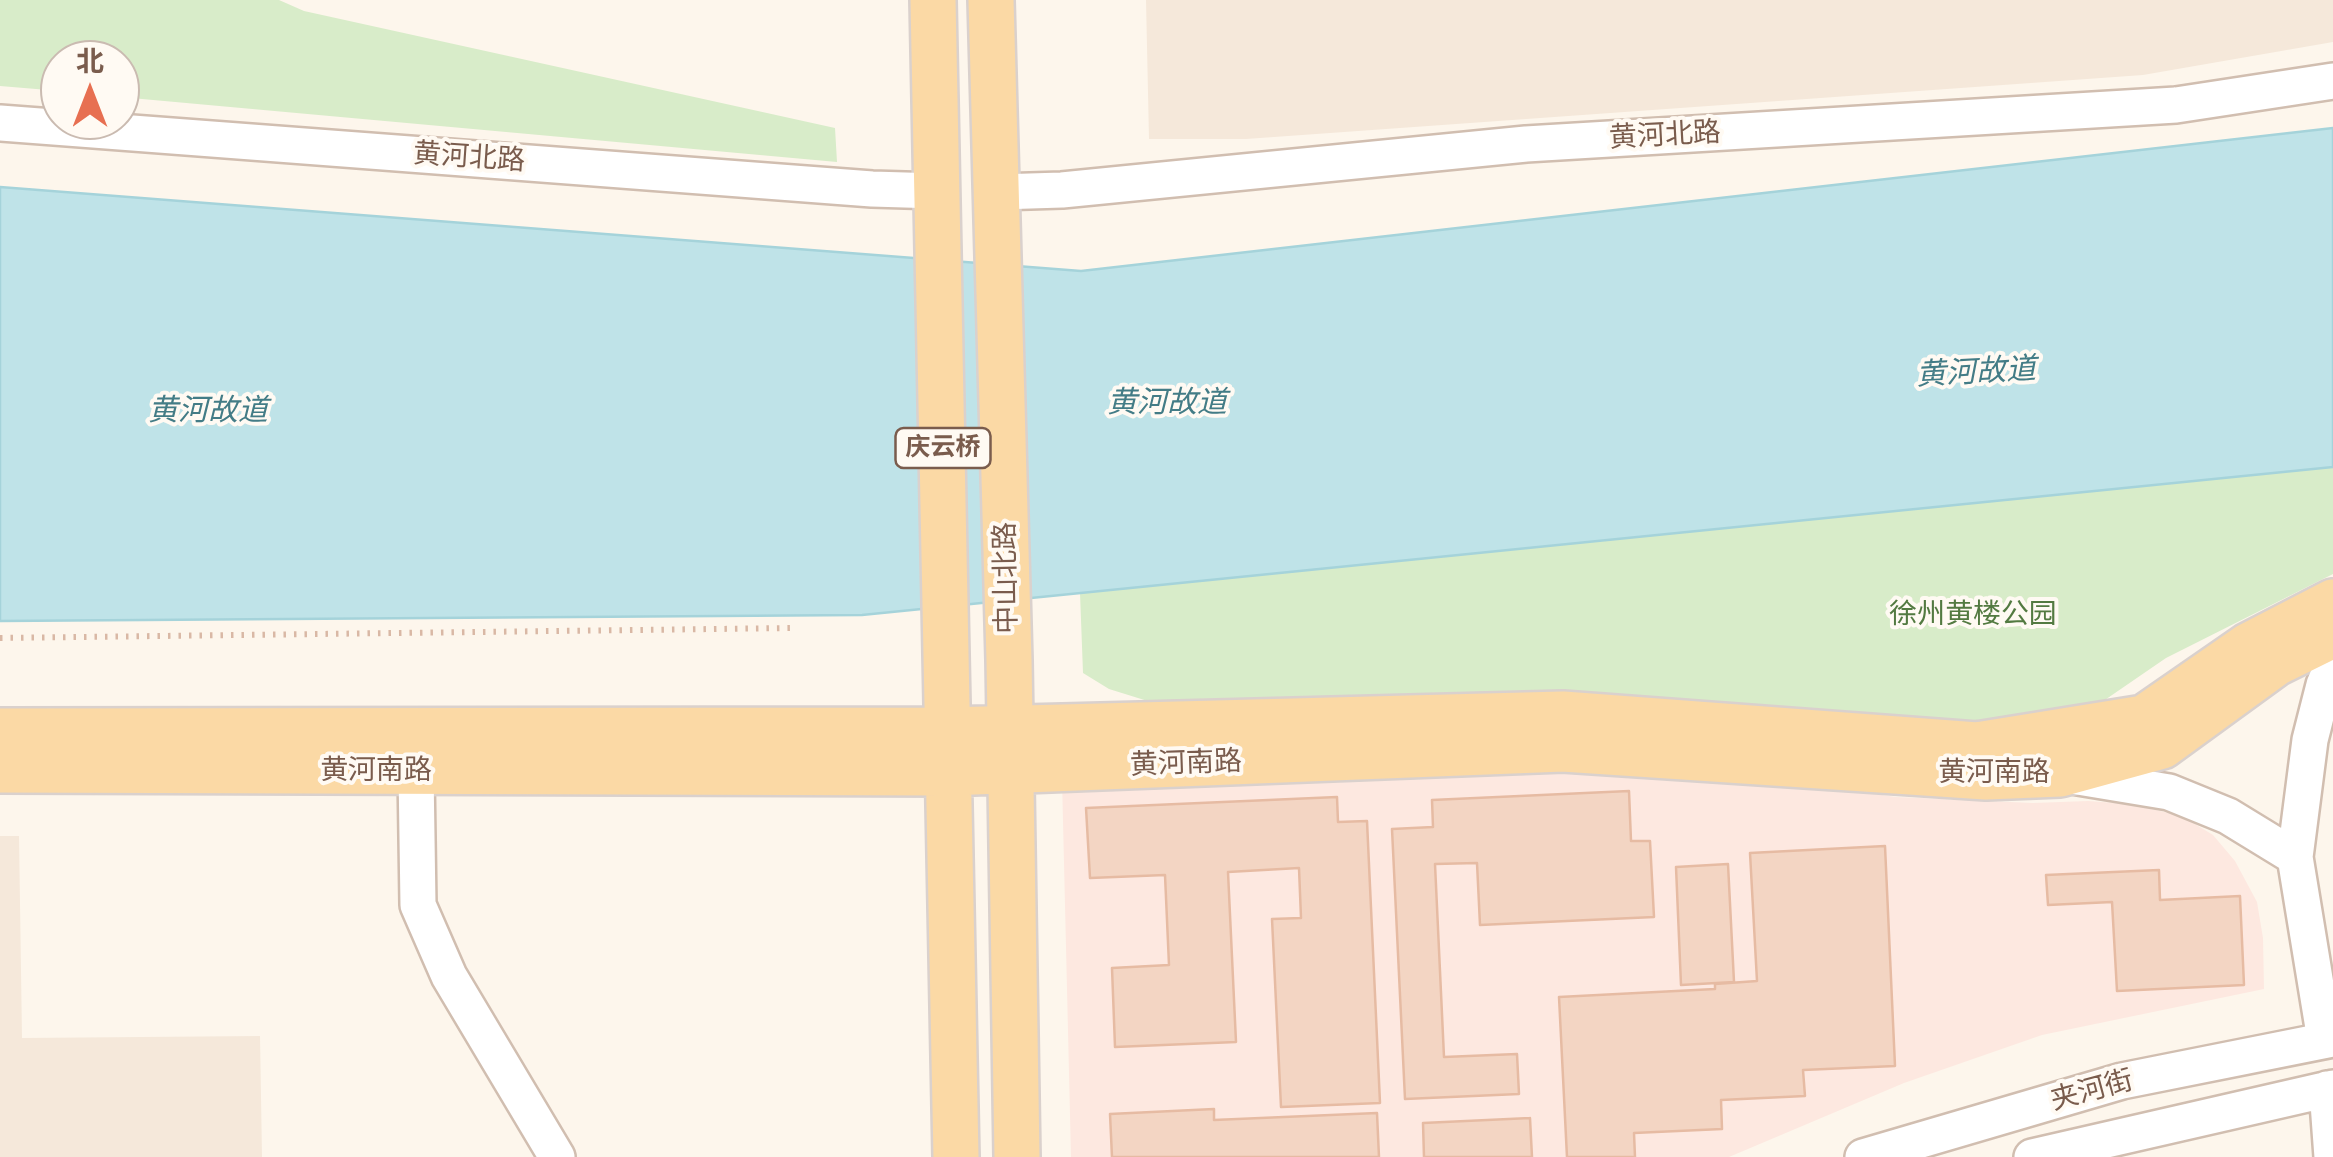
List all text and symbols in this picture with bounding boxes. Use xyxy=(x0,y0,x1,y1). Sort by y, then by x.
north arrow xyxy=(40,40,140,140)
text: 北 xyxy=(76,45,104,78)
street label: 黄河北路 xyxy=(1608,116,1722,156)
street label: 黄河北路 xyxy=(412,137,526,179)
water label: 黄河故道 xyxy=(1915,352,2037,394)
water label: 黄河故道 xyxy=(1107,386,1227,422)
water label: 黄河故道 xyxy=(148,394,268,430)
road number: 庆云桥 xyxy=(896,428,990,468)
street label: 中山北路 xyxy=(989,522,1025,634)
park label: 徐州黄楼公园 xyxy=(1889,598,2057,632)
street label: 黄河南路 xyxy=(1129,745,1243,783)
street label: 黄河南路 xyxy=(320,754,432,788)
street label: 黄河南路 xyxy=(1938,756,2050,790)
street label: 夹河街 xyxy=(2047,1064,2137,1118)

